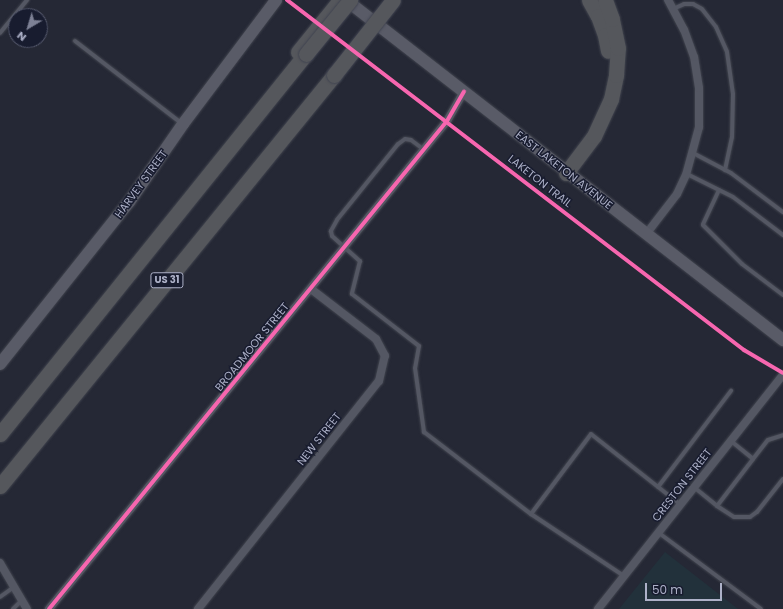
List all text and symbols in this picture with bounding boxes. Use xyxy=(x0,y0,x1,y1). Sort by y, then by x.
north arrow xyxy=(8,8,48,48)
text: N xyxy=(13,28,29,46)
street label: EAST LAKETON AVENUE xyxy=(513,128,615,212)
street label: HARVEY STREET xyxy=(112,148,170,220)
street label: LAKETON TRAIL xyxy=(506,152,574,210)
road number: US 31 xyxy=(150,272,184,288)
street label: BROADMOOR STREET xyxy=(212,300,292,394)
street label: NEW STREET xyxy=(294,410,344,468)
street label: CRESTON STREET xyxy=(649,446,715,524)
scale bar xyxy=(647,575,724,601)
text: 50 m xyxy=(652,581,683,598)

